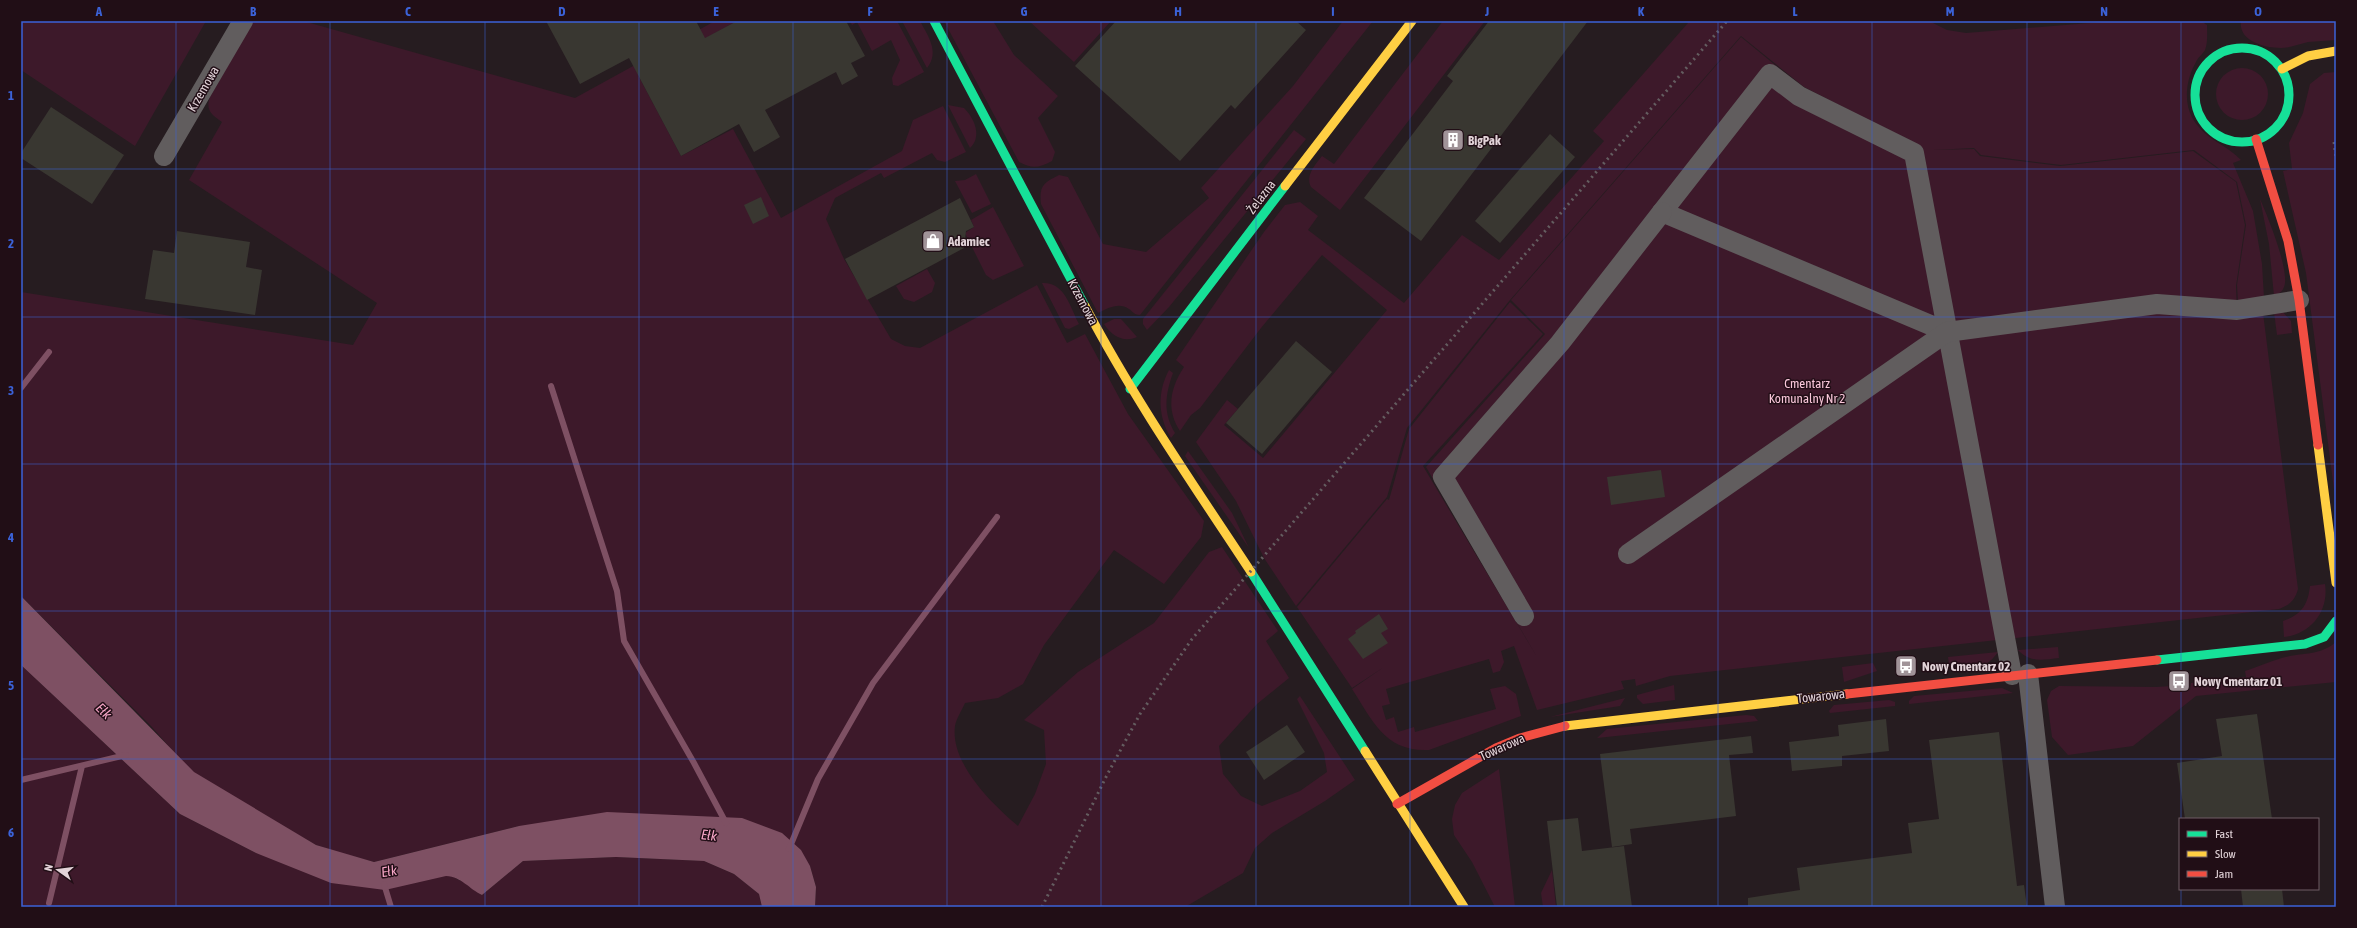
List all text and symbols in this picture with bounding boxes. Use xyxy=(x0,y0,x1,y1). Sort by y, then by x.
text: A xyxy=(95,4,103,19)
text: B xyxy=(250,4,257,19)
text: C xyxy=(405,4,411,19)
text: D xyxy=(558,4,566,19)
text: E xyxy=(713,4,719,19)
text: F xyxy=(867,4,873,19)
text: G xyxy=(1021,4,1028,19)
text: H xyxy=(1174,4,1182,19)
text: I xyxy=(1331,4,1335,19)
text: J xyxy=(1484,4,1489,19)
text: K xyxy=(1638,4,1645,19)
text: L xyxy=(1792,4,1798,19)
text: M xyxy=(1946,4,1955,19)
text: N xyxy=(2100,4,2108,19)
text: O xyxy=(2254,4,2262,19)
street label: Krzemowa xyxy=(184,64,222,114)
text: 1 xyxy=(8,88,14,103)
building icon: BigPak xyxy=(1440,127,1466,153)
place label: BigPak xyxy=(1468,133,1501,148)
street label: Żelazna xyxy=(1243,177,1279,217)
shop icon: Adamiec xyxy=(920,228,946,254)
place label: Adamiec xyxy=(947,234,990,249)
text: 2 xyxy=(8,236,14,251)
street label: Krzemowa xyxy=(1065,277,1101,327)
park label: Cmentarz Komunalny Nr 2 xyxy=(1769,376,1845,406)
text: 3 xyxy=(8,383,14,398)
text: 4 xyxy=(7,530,14,545)
bus stop icon: Nowy Cmentarz 02 xyxy=(1893,653,1919,679)
place label: Nowy Cmentarz 02 xyxy=(1922,659,2010,674)
bus stop icon: Nowy Cmentarz 01 xyxy=(2166,668,2192,694)
place label: Nowy Cmentarz 01 xyxy=(2194,674,2282,689)
text: 5 xyxy=(8,678,14,693)
street label: Towarowa xyxy=(1796,686,1846,706)
water label: Ełk xyxy=(93,700,116,723)
street label: Towarowa xyxy=(1477,730,1527,764)
legend xyxy=(2179,818,2319,890)
text: 6 xyxy=(8,825,14,840)
water label: Ełk xyxy=(700,826,719,844)
text: Fast xyxy=(2215,827,2233,841)
text: Slow xyxy=(2215,847,2236,861)
north arrow xyxy=(38,850,78,890)
water label: Ełk xyxy=(380,862,399,880)
text: N xyxy=(42,863,55,872)
text: Jam xyxy=(2215,867,2233,881)

